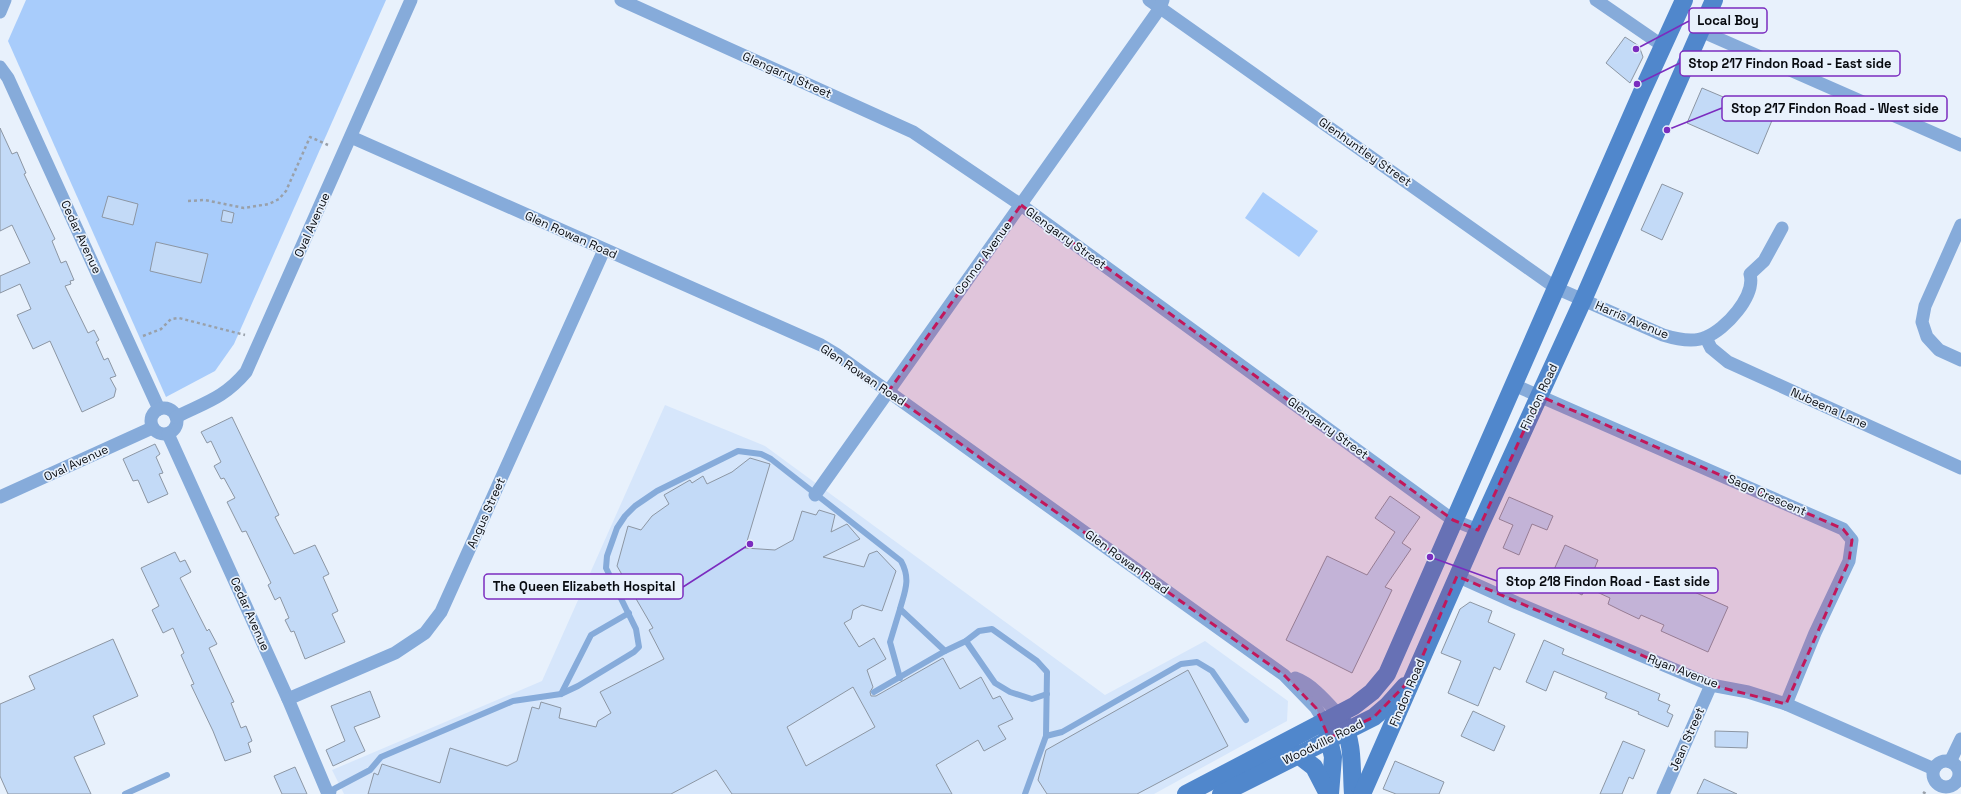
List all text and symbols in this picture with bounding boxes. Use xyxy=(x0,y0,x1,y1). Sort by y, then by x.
callout: Local Boy xyxy=(1689,8,1767,33)
text: Local Boy xyxy=(1697,12,1759,29)
street label: Glengarry Street xyxy=(740,48,834,102)
callout: Stop 217 Findon Road - East side xyxy=(1680,51,1900,76)
text: Stop 217 Findon Road - East side xyxy=(1688,55,1892,72)
callout: Stop 217 Findon Road - West side xyxy=(1722,96,1947,121)
text: Stop 217 Findon Road - West side xyxy=(1731,100,1939,117)
street label: Glenhuntley Street xyxy=(1315,114,1415,190)
street label: Oval Avenue xyxy=(291,190,333,260)
street label: Cedar Avenue xyxy=(57,198,105,276)
street label: Glengarry Street xyxy=(1022,203,1110,273)
street label: Glen Rowan Road xyxy=(522,207,620,263)
street label: Connor Avenue xyxy=(951,218,1015,298)
street label: Harris Avenue xyxy=(1593,297,1671,343)
street label: Glen Rowan Road xyxy=(817,341,909,409)
street label: Findon Road xyxy=(1517,361,1561,433)
street label: Nubeena Lane xyxy=(1788,384,1870,432)
street label: Glengarry Street xyxy=(1284,393,1372,463)
street label: Oval Avenue xyxy=(41,441,111,485)
street label: Sage Crescent xyxy=(1725,471,1809,519)
street label: Angus Street xyxy=(463,475,509,551)
street label: Glen Rowan Road xyxy=(1082,526,1172,598)
callout: Stop 218 Findon Road - East side xyxy=(1497,568,1718,593)
text: Stop 218 Findon Road - East side xyxy=(1506,573,1710,590)
callout: The Queen Elizabeth Hospital xyxy=(484,574,683,599)
street label: Cedar Avenue xyxy=(227,575,273,653)
text: The Queen Elizabeth Hospital xyxy=(493,578,675,595)
street label: Ryan Avenue xyxy=(1645,650,1721,692)
street label: Findon Road xyxy=(1386,657,1428,729)
street label: Jean Street xyxy=(1666,705,1708,773)
street label: Woodville Road xyxy=(1280,716,1366,768)

